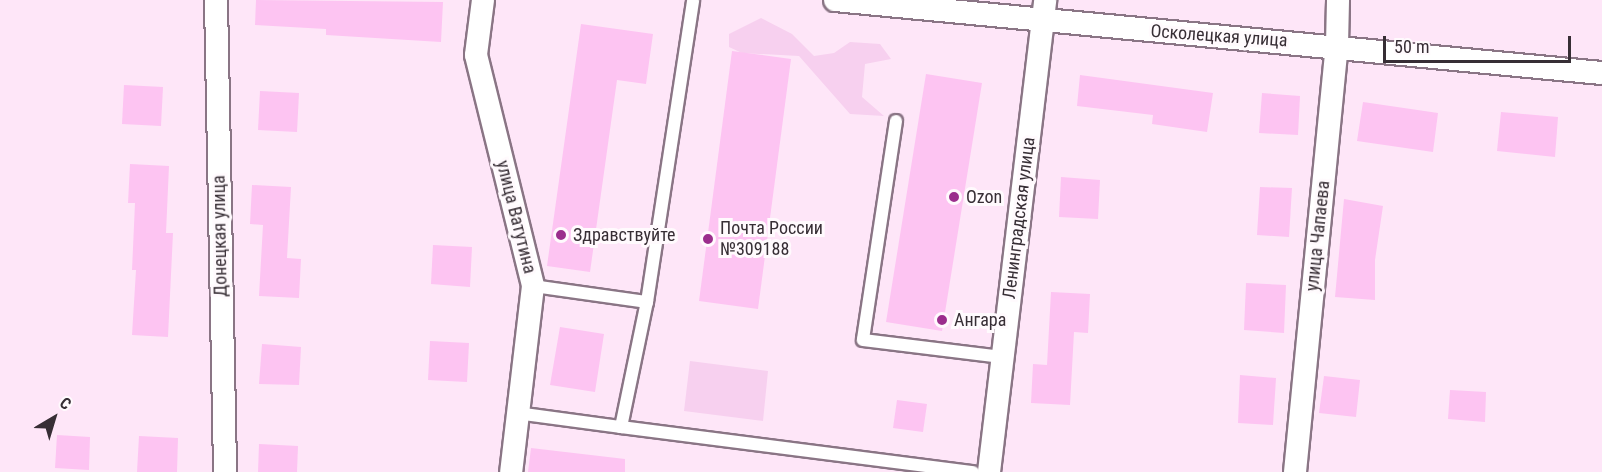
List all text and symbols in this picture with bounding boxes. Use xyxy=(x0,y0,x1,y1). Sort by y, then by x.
street label: Осколецкая улица xyxy=(1150,20,1288,52)
scale bar xyxy=(1386,24,1574,62)
text: 50 m xyxy=(1394,36,1429,57)
street label: Ленинградская улица xyxy=(998,136,1040,300)
street label: улица Ватутина xyxy=(492,158,540,276)
street label: Донецкая улица xyxy=(208,175,232,297)
street label: улица Чапаева xyxy=(1301,180,1335,292)
place label: Ozon xyxy=(966,186,1002,208)
marker: Ozon xyxy=(947,190,961,204)
place label: Почта России №309188 xyxy=(720,218,823,260)
place label: Здравствуйте xyxy=(573,224,676,246)
marker: Здравствуйте xyxy=(554,228,568,242)
marker: Почта России №309188 xyxy=(701,232,715,246)
place label: Ангара xyxy=(954,309,1006,331)
marker: Ангара xyxy=(935,313,949,327)
north arrow xyxy=(24,388,84,448)
text: С xyxy=(56,393,75,414)

